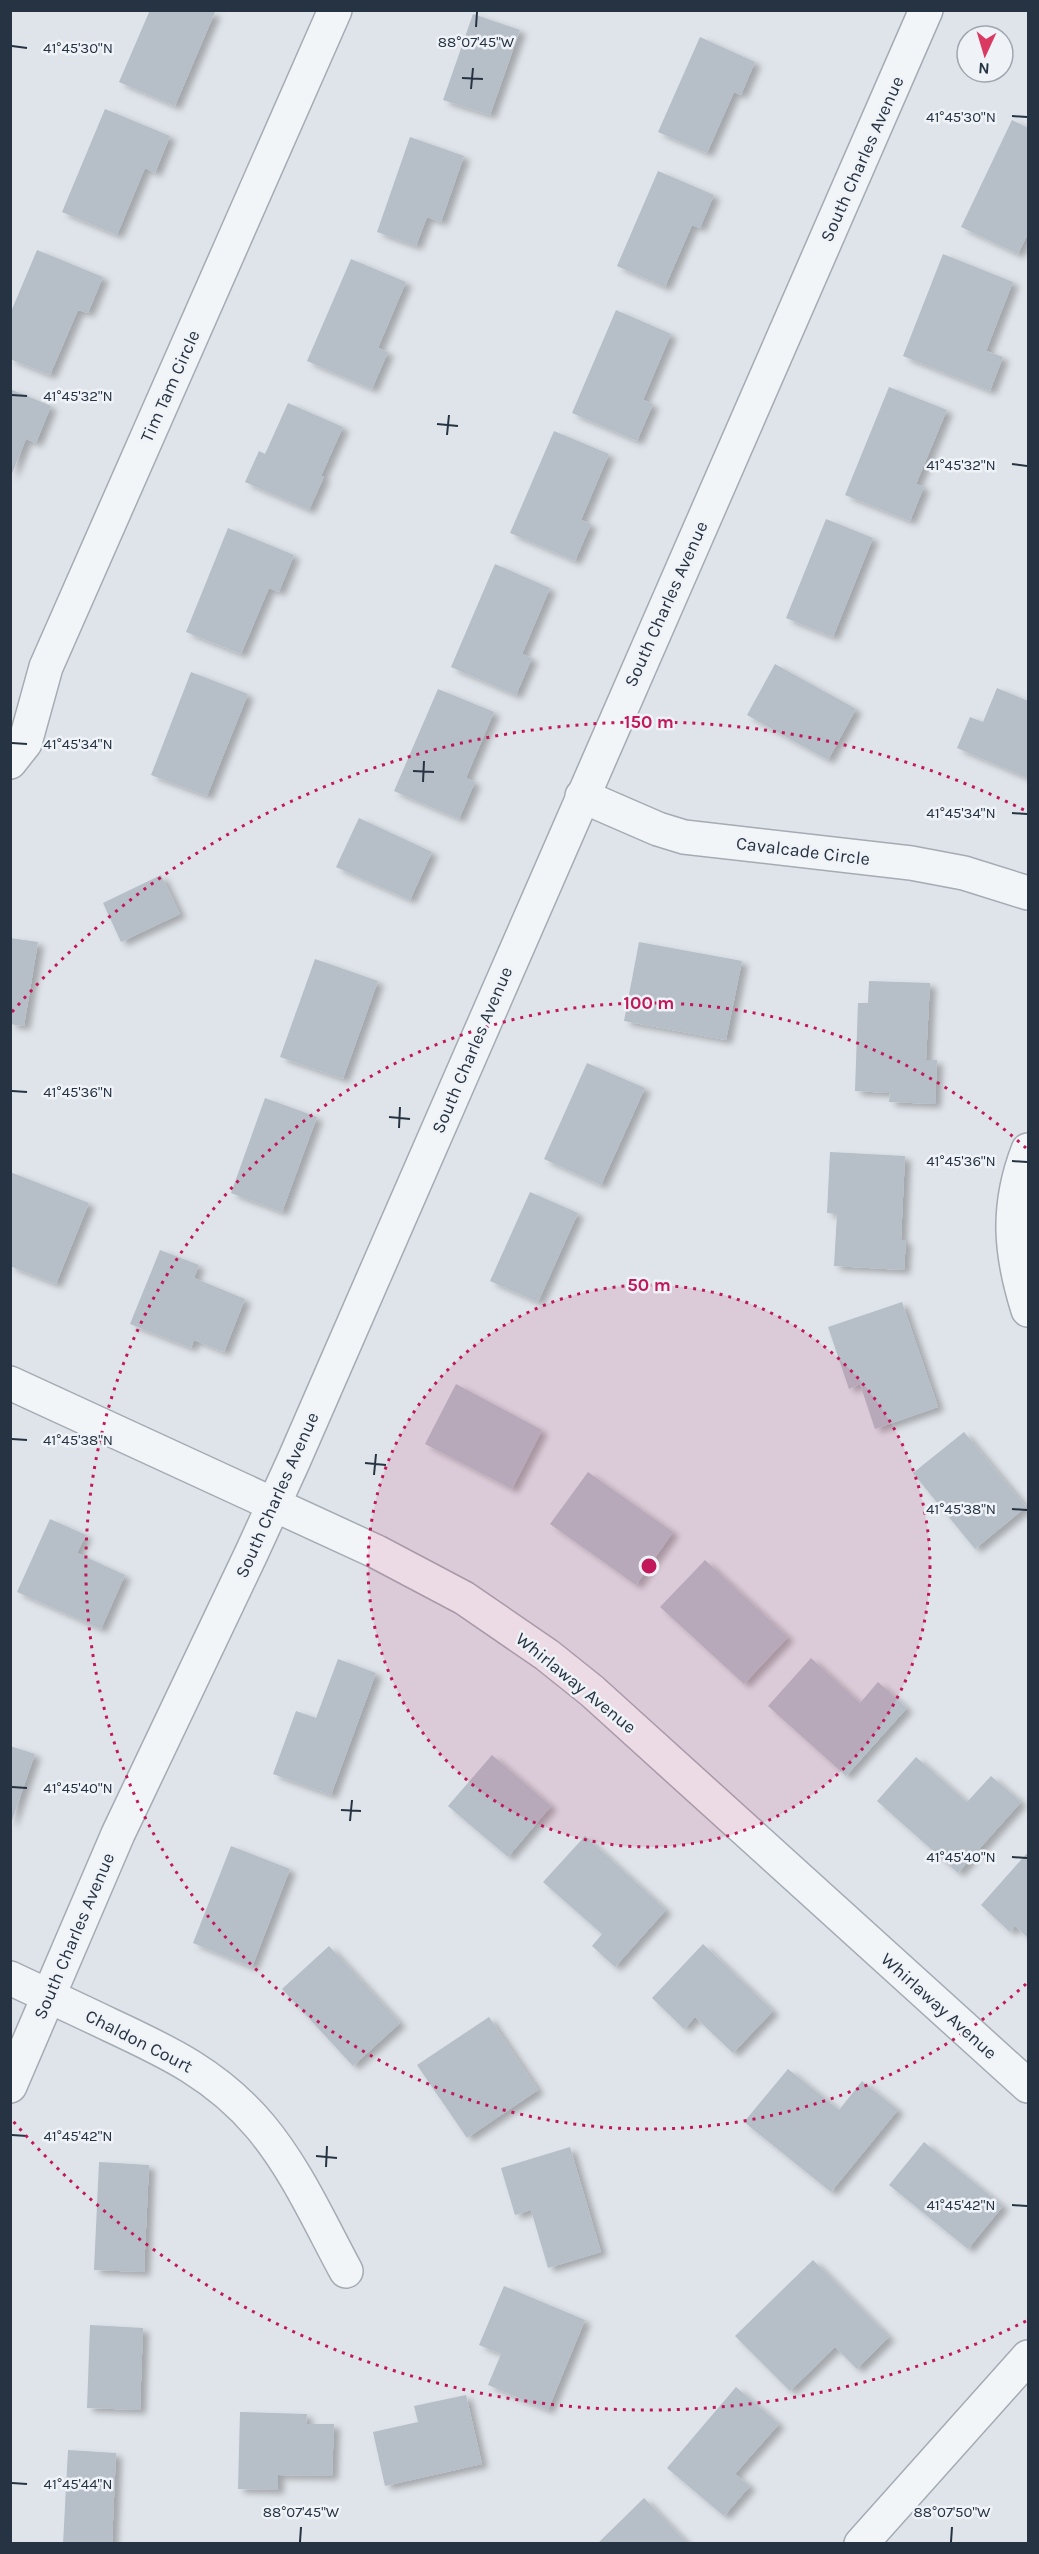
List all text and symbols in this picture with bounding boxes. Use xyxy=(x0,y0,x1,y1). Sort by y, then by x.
north arrow xyxy=(955,24,1015,84)
text: 88°07'45"W xyxy=(438,33,515,51)
text: 41°45'30"N xyxy=(43,39,113,57)
text: N xyxy=(978,59,990,78)
street label: South Charles Avenue xyxy=(816,73,908,245)
text: 41°45'30"N xyxy=(926,108,996,126)
street label: Tim Tam Circle xyxy=(135,327,205,445)
text: 41°45'32"N xyxy=(43,387,113,405)
text: 41°45'32"N xyxy=(926,456,996,474)
street label: South Charles Avenue xyxy=(620,518,712,690)
text: 150 m xyxy=(624,711,674,733)
text: 41°45'34"N xyxy=(43,735,113,753)
text: 41°45'34"N xyxy=(926,804,996,822)
street label: Cavalcade Circle xyxy=(735,832,871,870)
street label: South Charles Avenue xyxy=(427,963,517,1137)
text: 100 m xyxy=(624,992,674,1014)
text: 41°45'36"N xyxy=(43,1083,113,1101)
text: 41°45'36"N xyxy=(926,1152,996,1170)
text: 50 m xyxy=(627,1274,671,1296)
street label: South Charles Avenue xyxy=(231,1409,323,1581)
text: 41°45'38"N xyxy=(43,1431,113,1449)
text: 41°45'38"N xyxy=(926,1500,996,1518)
centre of rings xyxy=(639,1556,659,1576)
street label: Whirlaway Avenue xyxy=(511,1628,641,1738)
text: 41°45'40"N xyxy=(43,1779,113,1797)
text: 41°45'40"N xyxy=(926,1848,996,1866)
street label: South Charles Avenue xyxy=(29,1849,119,2023)
street label: Whirlaway Avenue xyxy=(876,1948,1002,2064)
street label: Chaldon Court xyxy=(82,2005,197,2078)
text: 41°45'42"N xyxy=(43,2127,113,2145)
text: 41°45'42"N xyxy=(926,2196,996,2214)
text: 41°45'44"N xyxy=(44,2475,112,2493)
text: 88°07'45"W xyxy=(263,2503,340,2521)
text: 88°07'50"W xyxy=(914,2503,991,2521)

